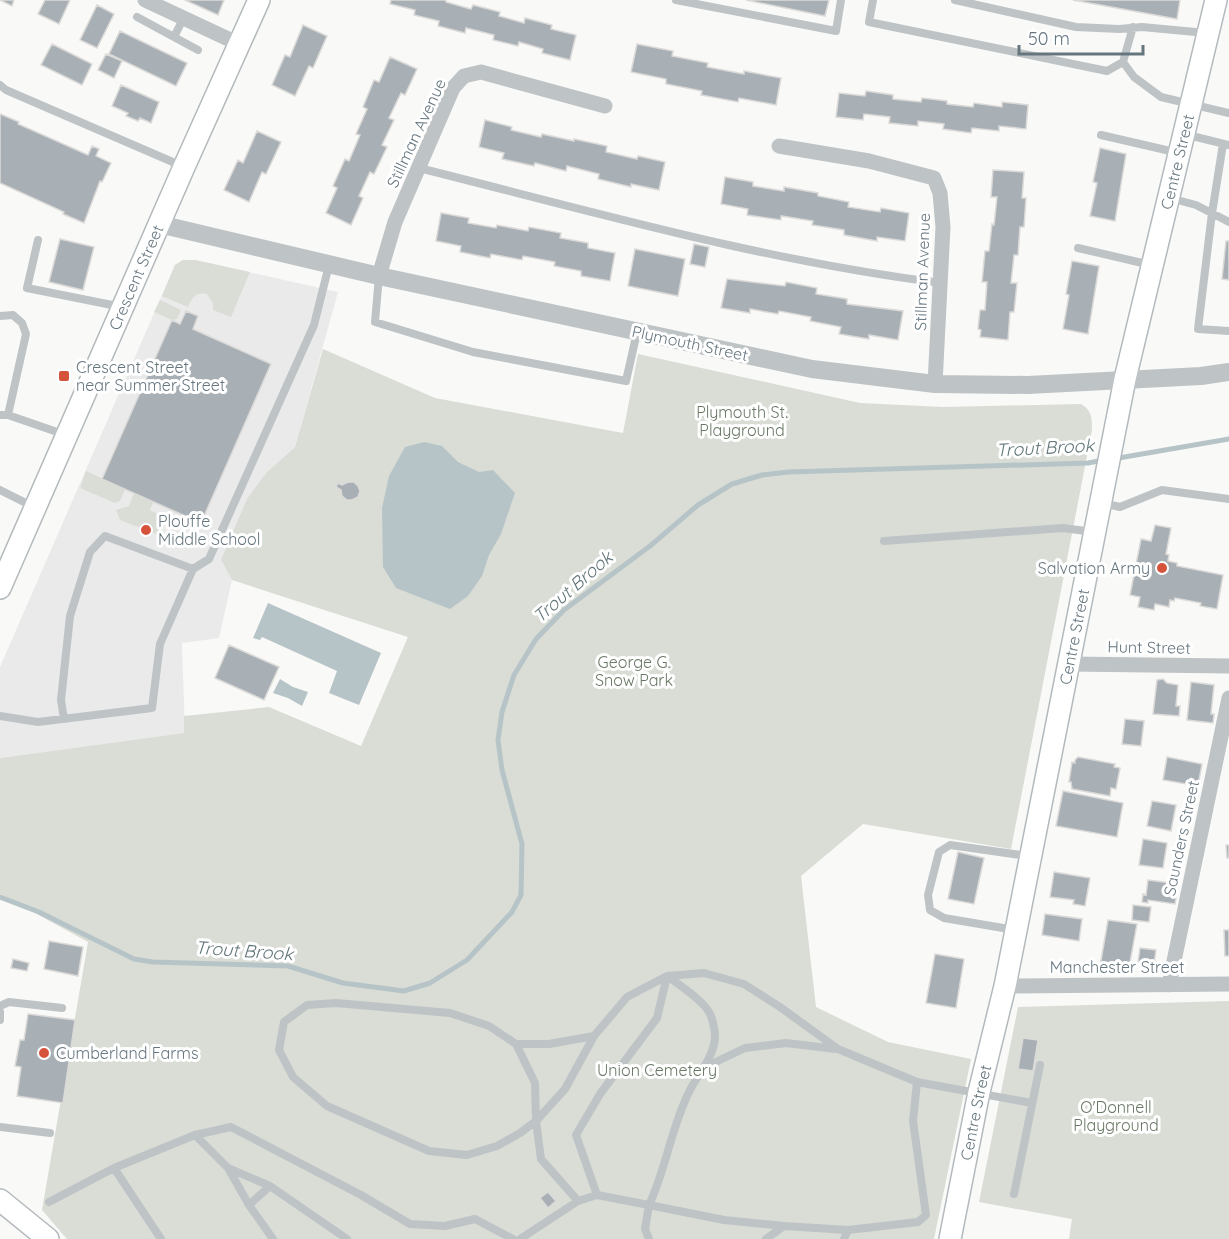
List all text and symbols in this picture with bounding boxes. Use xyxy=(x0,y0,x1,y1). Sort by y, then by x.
scale bar xyxy=(1019,18,1144,56)
text: 50 m xyxy=(1028,27,1070,50)
street label: Stillman Avenue xyxy=(382,75,450,191)
street label: Centre Street xyxy=(1156,112,1198,211)
street label: Stillman Avenue xyxy=(910,213,934,331)
street label: Crescent Street xyxy=(104,222,168,333)
street label: Plymouth Street xyxy=(630,321,750,365)
place label: Crescent Street near Summer Street xyxy=(76,357,225,395)
marker: Crescent Street near Summer Street xyxy=(57,369,71,383)
park label: Plymouth St. Playground xyxy=(696,402,788,440)
water label: Trout Brook xyxy=(995,433,1096,462)
place label: Plouffe Middle School xyxy=(158,511,260,549)
marker: Plouffe Middle School xyxy=(139,523,153,537)
water label: Trout Brook xyxy=(528,545,618,627)
place label: Salvation Army xyxy=(1038,558,1150,578)
marker: Salvation Army xyxy=(1155,561,1169,575)
street label: Centre Street xyxy=(1055,587,1093,686)
street label: Hunt Street xyxy=(1107,636,1191,658)
park label: George G. Snow Park xyxy=(595,652,673,690)
street label: Saunders Street xyxy=(1159,779,1203,897)
water label: Trout Brook xyxy=(194,936,295,965)
street label: Manchester Street xyxy=(1050,957,1184,977)
place label: Cumberland Farms xyxy=(56,1043,198,1063)
marker: Cumberland Farms xyxy=(37,1046,51,1060)
park label: Union Cemetery xyxy=(597,1060,717,1080)
street label: Centre Street xyxy=(956,1063,995,1162)
park label: O'Donnell Playground xyxy=(1073,1097,1159,1135)

